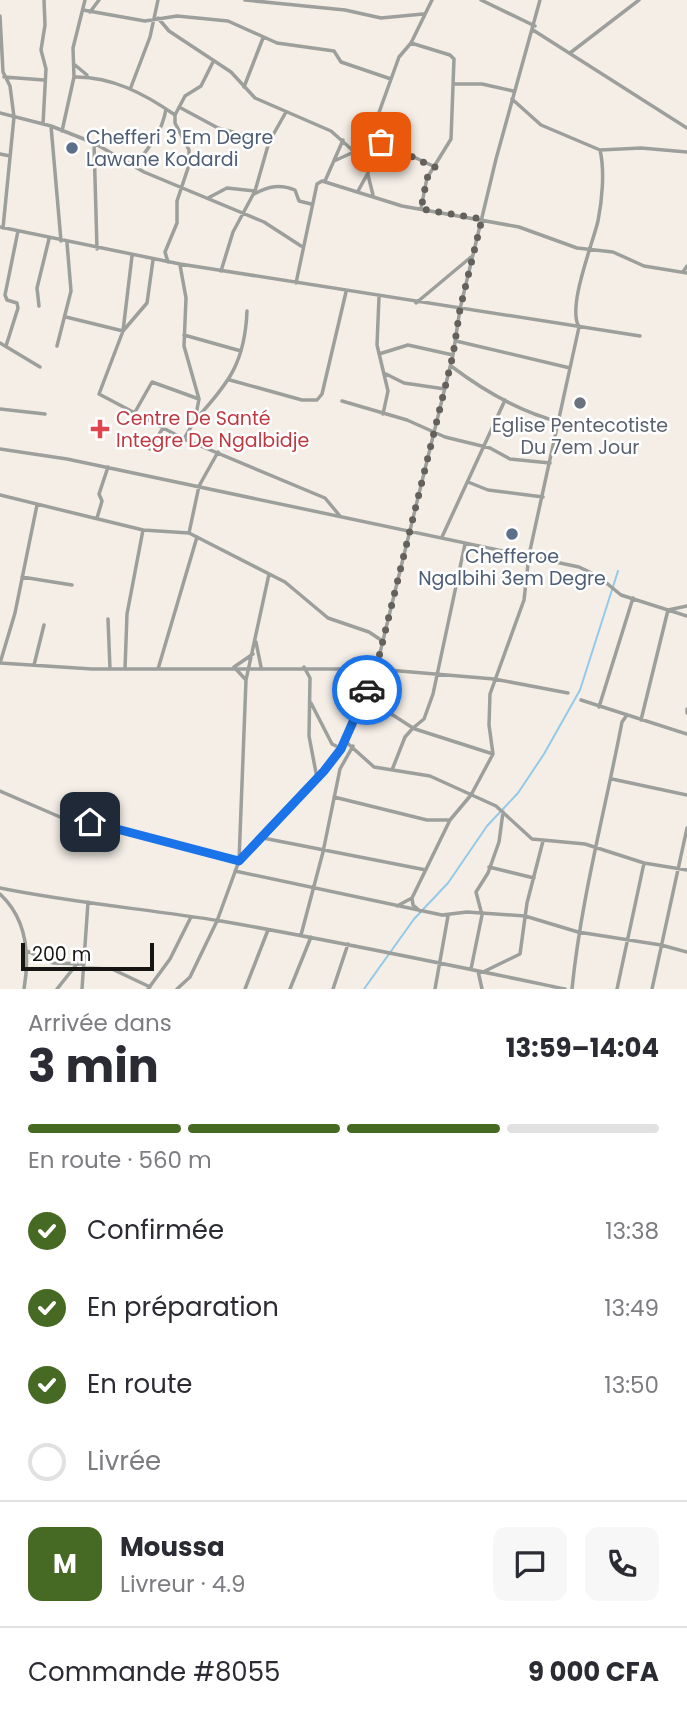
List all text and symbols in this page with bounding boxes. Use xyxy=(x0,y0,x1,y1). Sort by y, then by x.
pin xyxy=(351,112,411,172)
icon: bag xyxy=(362,123,400,161)
place label: Chefferi 3 Em Degre Lawane Kodardi xyxy=(86,124,273,173)
marker: Chefferi 3 Em Degre Lawane Kodardi xyxy=(64,140,80,156)
marker: Eglise Pentecotiste Du 7em Jour xyxy=(572,395,588,411)
place label: Centre De Santé Integre De Ngalbidje xyxy=(116,405,309,454)
place label: Eglise Pentecotiste Du 7em Jour xyxy=(492,412,668,461)
marker: Centre De Santé Integre De Ngalbidje xyxy=(90,419,110,439)
marker: Chefferoe Ngalbihi 3em Degre xyxy=(504,526,520,542)
place label: Chefferoe Ngalbihi 3em Degre xyxy=(418,543,606,592)
courier xyxy=(332,655,402,725)
icon: car xyxy=(348,671,386,709)
pin xyxy=(60,792,120,852)
icon: home xyxy=(71,803,109,841)
scale bar xyxy=(21,940,154,972)
text: 200 m xyxy=(32,941,91,968)
text: Arrivée dans xyxy=(28,1007,172,1039)
text: 13:59–14:04 xyxy=(506,1030,659,1066)
text: 3 min xyxy=(28,1034,159,1098)
text: En route · 560 m xyxy=(28,1144,212,1176)
icon: check xyxy=(28,1212,66,1250)
text: Confirmée xyxy=(87,1212,224,1248)
text: 13:38 xyxy=(605,1215,659,1247)
icon: check xyxy=(28,1289,66,1327)
text: En préparation xyxy=(87,1289,279,1325)
text: 13:49 xyxy=(604,1292,659,1324)
icon: check xyxy=(28,1366,66,1404)
text: En route xyxy=(87,1366,192,1402)
text: 13:50 xyxy=(604,1369,659,1401)
text: Livrée xyxy=(87,1443,161,1479)
button: chat xyxy=(493,1527,567,1601)
button: phone xyxy=(585,1527,659,1601)
text: Moussa xyxy=(120,1529,225,1565)
text: M xyxy=(53,1546,77,1582)
text: Livreur · 4.9 xyxy=(120,1568,246,1600)
text: Commande #8055 xyxy=(28,1654,280,1690)
text: 9 000 CFA xyxy=(528,1654,659,1690)

